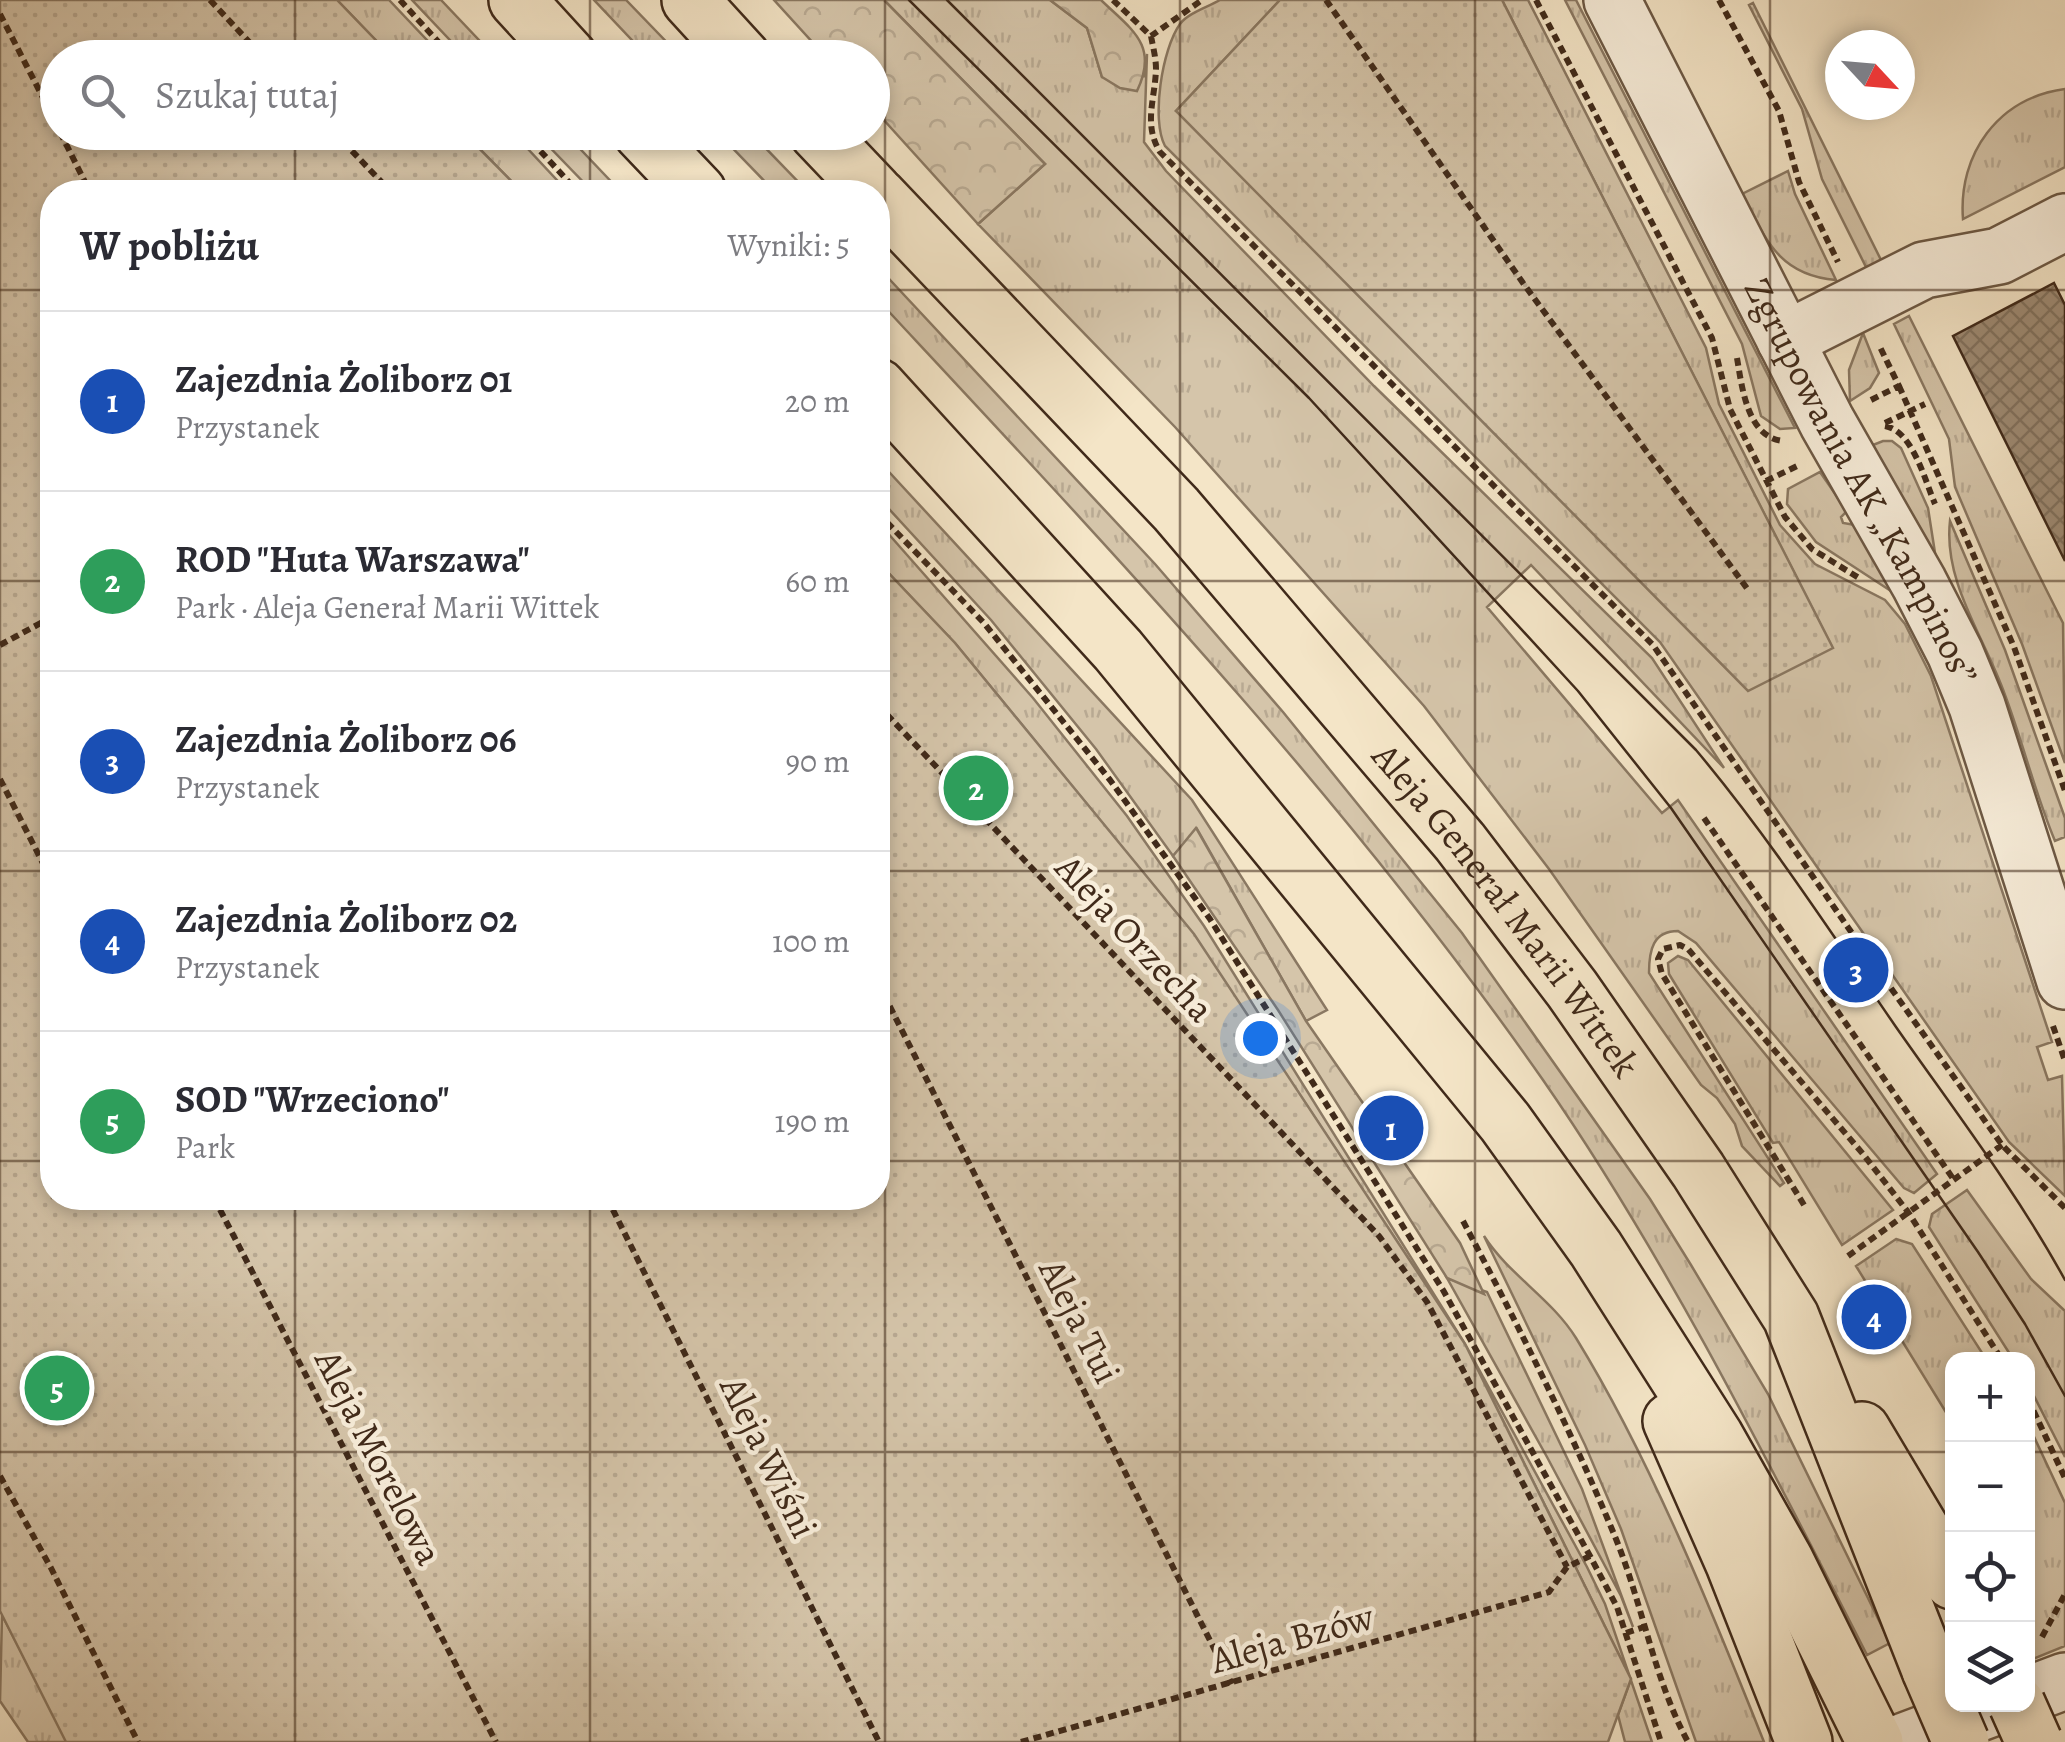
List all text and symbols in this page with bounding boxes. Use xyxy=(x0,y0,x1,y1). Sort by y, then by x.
north arrow xyxy=(1825,30,1915,120)
search box xyxy=(40,40,890,150)
icon: search xyxy=(75,68,130,123)
text: Szukaj tutaj xyxy=(155,69,339,121)
text: W pobliżu xyxy=(80,217,259,274)
text: Wyniki: 5 xyxy=(728,223,850,267)
street label: Zgrupowania AK „Kampinos” xyxy=(1732,269,1991,692)
text: Zajezdnia Żoliborz 01 xyxy=(175,353,512,405)
text: 1 xyxy=(107,379,118,423)
text: 20 m xyxy=(785,379,850,423)
text: Przystanek xyxy=(175,405,320,449)
text: ROD "Huta Warszawa" xyxy=(175,533,530,585)
text: 2 xyxy=(105,559,120,603)
text: 60 m xyxy=(785,559,850,603)
text: Park · Aleja Generał Marii Wittek xyxy=(175,585,600,629)
text: Zajezdnia Żoliborz 06 xyxy=(175,713,516,765)
street label: Aleja Generał Marii Wittek xyxy=(1360,731,1652,1088)
text: 3 xyxy=(106,739,119,783)
text: 90 m xyxy=(785,739,850,783)
pin: 2 xyxy=(944,750,1008,826)
text: Przystanek xyxy=(175,765,320,809)
street label: Aleja Orzecha xyxy=(1043,842,1226,1033)
text: Zajezdnia Żoliborz 02 xyxy=(175,893,517,945)
text: 4 xyxy=(105,919,120,963)
text: 100 m xyxy=(772,919,850,963)
pin: 3 xyxy=(1824,932,1888,1008)
text: Przystanek xyxy=(175,945,320,989)
your location xyxy=(1235,1013,1286,1064)
text: SOD "Wrzeciono" xyxy=(175,1073,449,1125)
pin: 1 xyxy=(1358,1090,1424,1166)
text: 5 xyxy=(106,1099,119,1143)
text: 190 m xyxy=(774,1099,850,1143)
text: Park xyxy=(175,1125,235,1169)
street label: Aleja Tui xyxy=(1026,1249,1133,1392)
pin: 4 xyxy=(1842,1280,1906,1354)
street label: Aleja Morelowa xyxy=(302,1339,456,1574)
pin: 5 xyxy=(24,1350,90,1426)
map controls xyxy=(1945,1352,2035,1712)
button: + xyxy=(1945,1352,2035,1442)
street label: Aleja Wiśni xyxy=(707,1367,830,1547)
button: − xyxy=(1945,1442,2035,1532)
button: locate xyxy=(1945,1532,2035,1622)
street label: Aleja Bzów xyxy=(1203,1590,1380,1686)
button: layers xyxy=(1945,1622,2035,1712)

